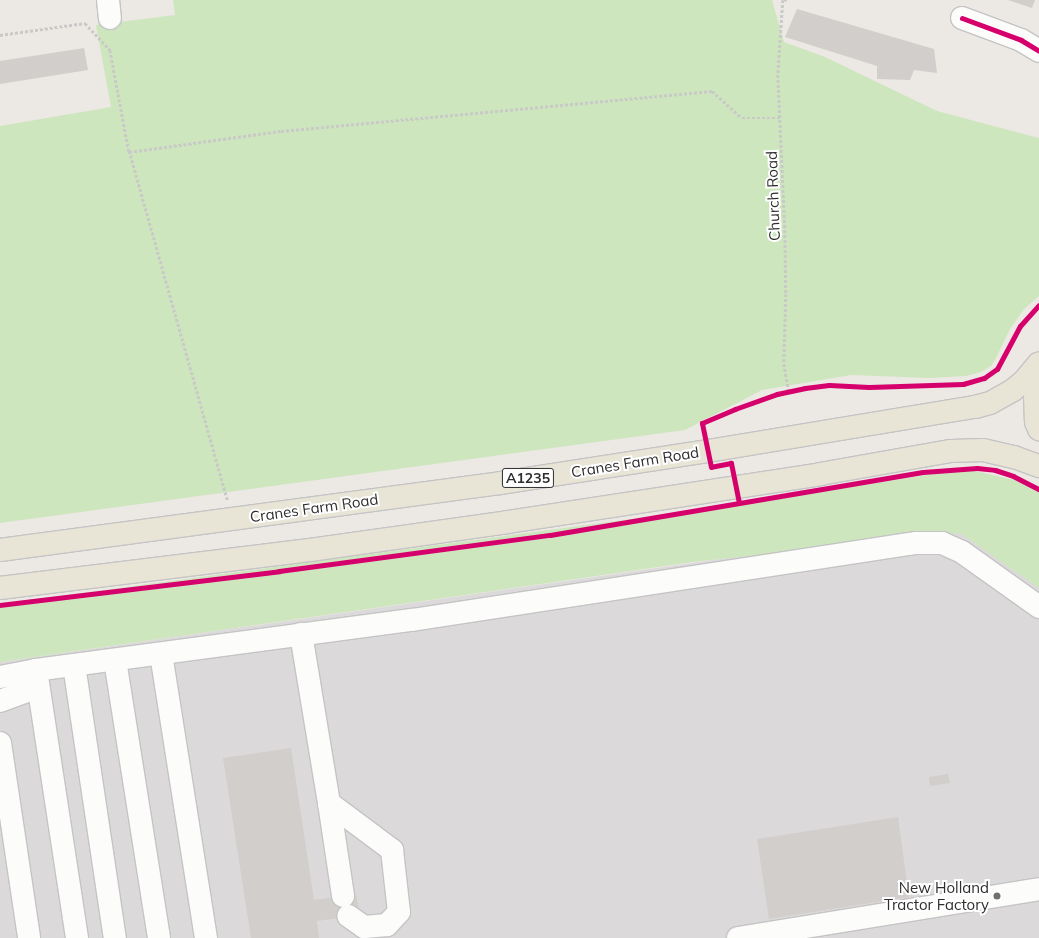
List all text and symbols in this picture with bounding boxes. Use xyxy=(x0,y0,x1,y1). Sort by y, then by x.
street label: Church Road xyxy=(762,151,784,241)
street label: Cranes Farm Road xyxy=(570,443,700,481)
road number: A1235 xyxy=(501,466,555,490)
street label: Cranes Farm Road xyxy=(249,490,379,526)
place label: New Holland Tractor Factory xyxy=(884,878,989,913)
marker: New Holland Tractor Factory xyxy=(992,891,1002,901)

